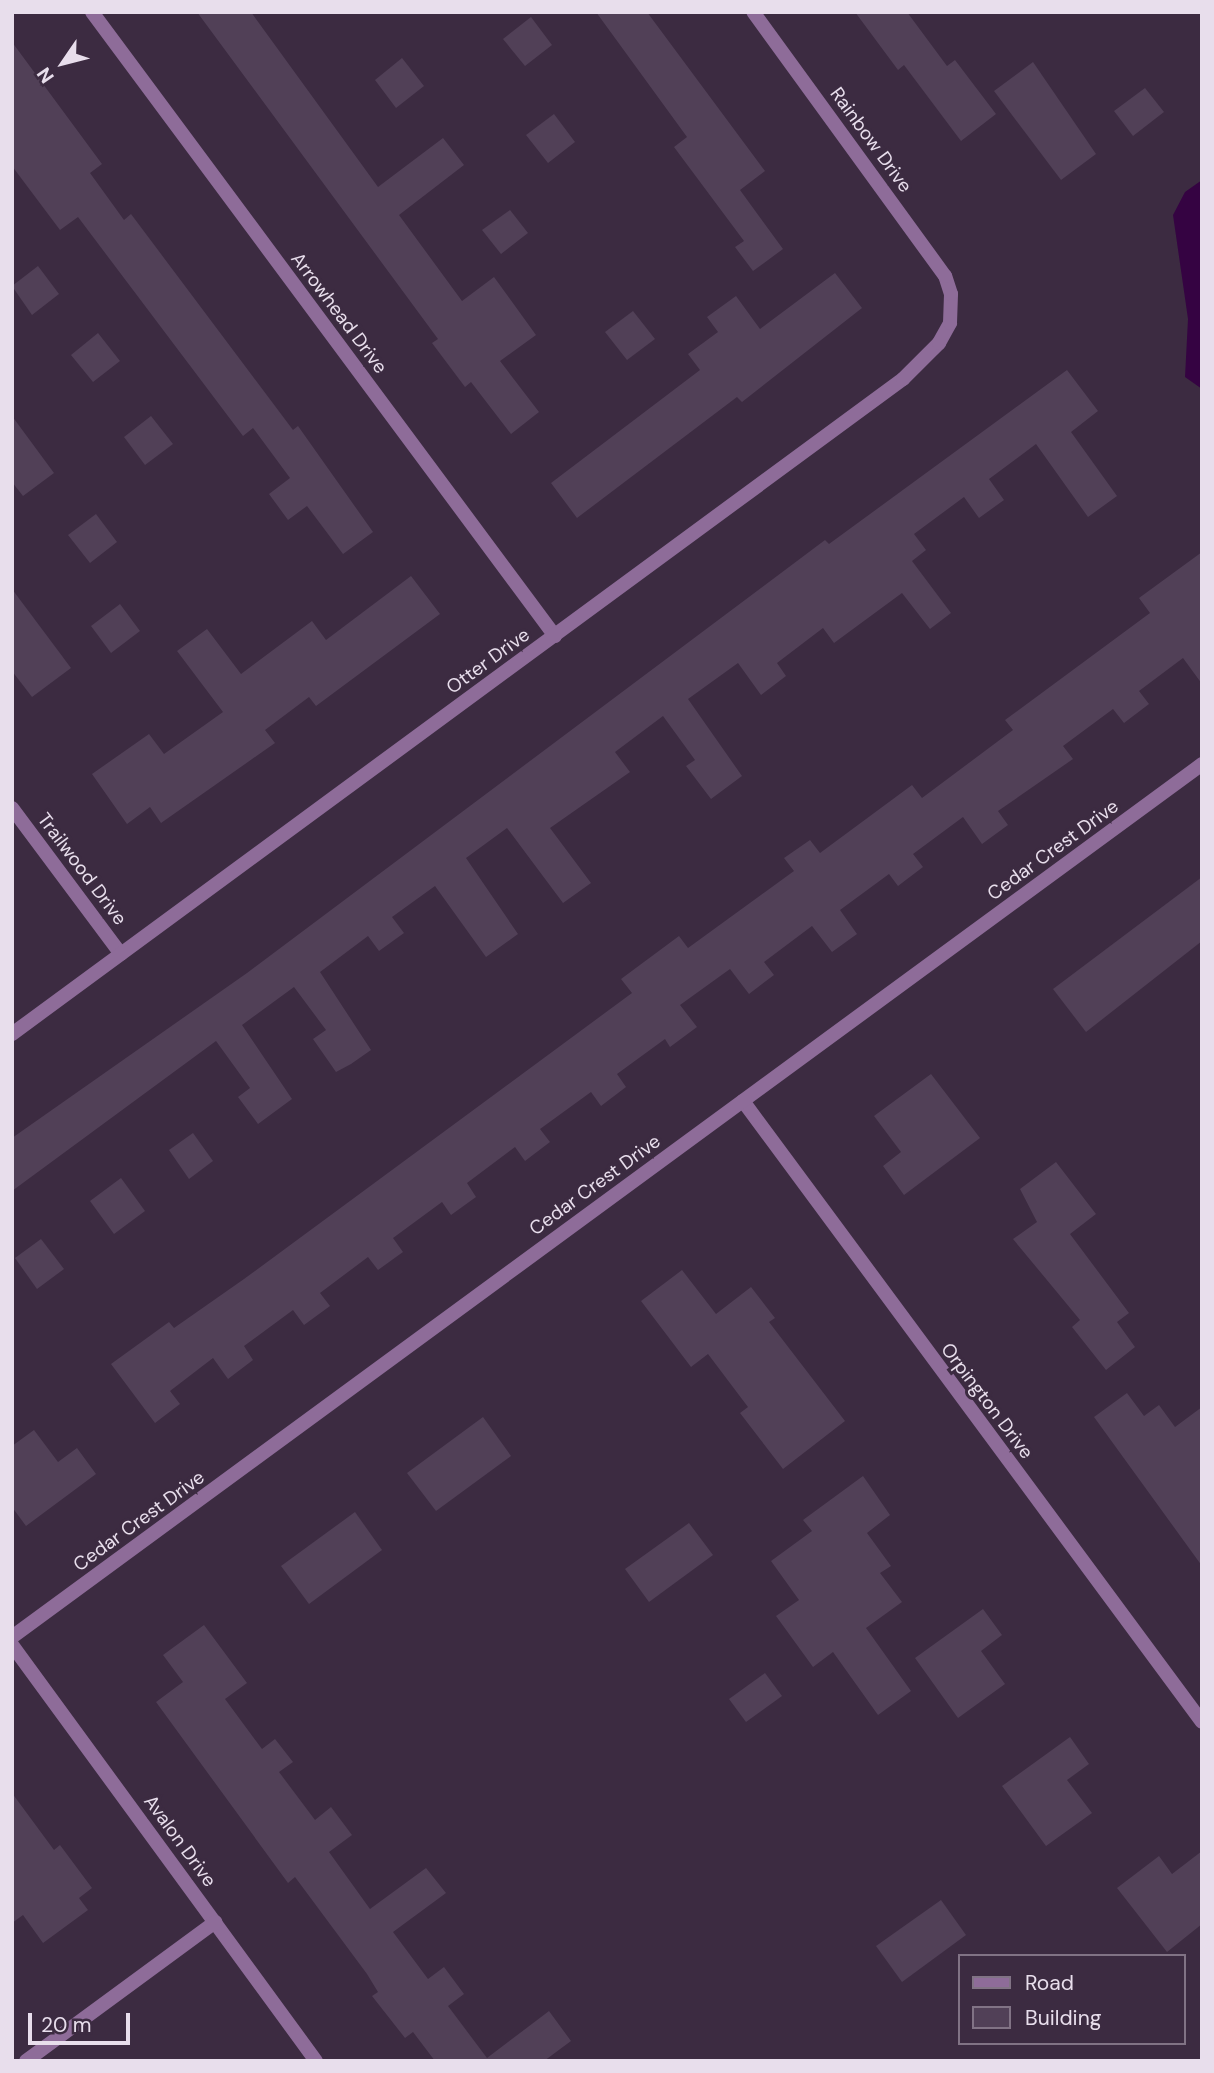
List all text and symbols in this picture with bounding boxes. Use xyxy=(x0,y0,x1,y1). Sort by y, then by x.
north arrow xyxy=(28,28,98,98)
text: N xyxy=(31,62,60,88)
street label: Rainbow Drive xyxy=(825,83,917,197)
street label: Arrowhead Drive xyxy=(286,248,392,378)
street label: Otter Drive xyxy=(442,623,534,699)
street label: Cedar Crest Drive xyxy=(983,795,1123,905)
street label: Trailwood Drive xyxy=(32,808,132,930)
street label: Cedar Crest Drive xyxy=(525,1130,665,1240)
street label: Orpington Drive xyxy=(936,1339,1038,1463)
street label: Cedar Crest Drive xyxy=(69,1466,209,1576)
street label: Avalon Drive xyxy=(139,1791,221,1891)
legend xyxy=(958,1954,1186,2045)
text: Road xyxy=(1025,1969,1074,1997)
scale bar xyxy=(32,2000,133,2044)
text: Building xyxy=(1025,2004,1101,2032)
text: 20 m xyxy=(41,2011,92,2039)

